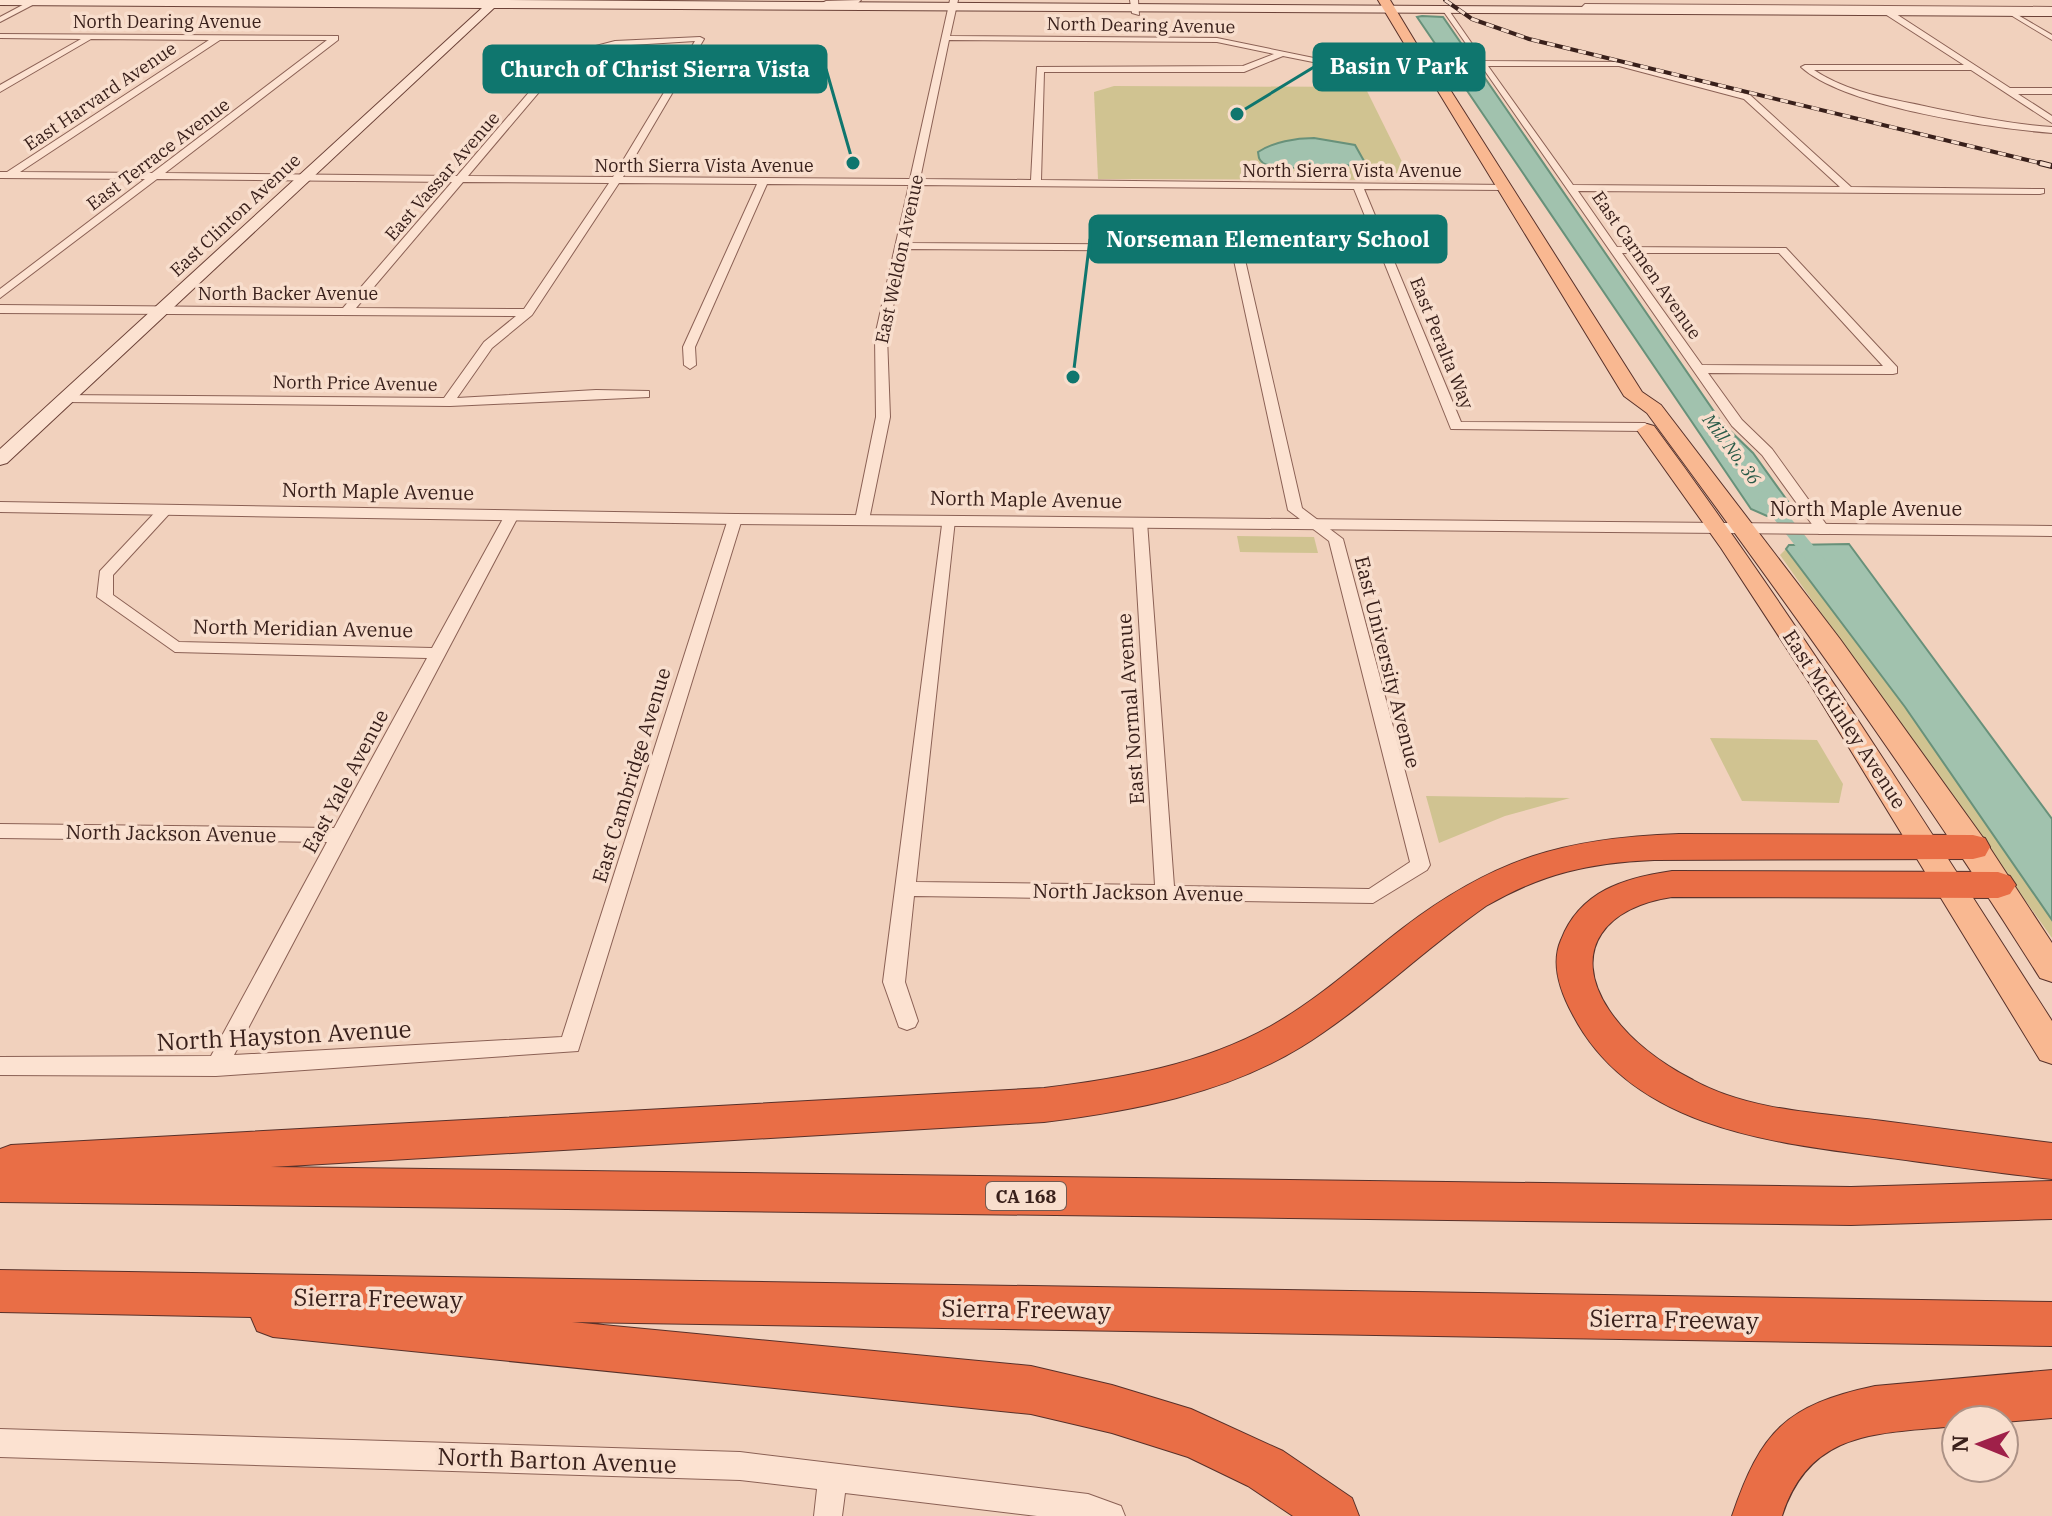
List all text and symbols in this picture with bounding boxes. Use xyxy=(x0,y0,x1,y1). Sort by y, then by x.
street label: North Dearing Avenue xyxy=(73,10,261,33)
street label: North Dearing Avenue xyxy=(1046,12,1236,38)
street label: East Harvard Avenue xyxy=(20,37,180,155)
callout: Basin V Park xyxy=(1314,44,1484,90)
callout: Church of Christ Sierra Vista xyxy=(484,46,826,92)
text: Basin V Park xyxy=(1330,51,1469,80)
text: Church of Christ Sierra Vista xyxy=(500,54,810,83)
street label: East Terrace Avenue xyxy=(82,93,234,215)
street label: East Vassar Avenue xyxy=(380,107,504,245)
street label: East Clinton Avenue xyxy=(165,149,305,281)
street label: North Sierra Vista Avenue xyxy=(594,154,814,177)
street label: North Sierra Vista Avenue xyxy=(1242,159,1462,182)
street label: East Weldon Avenue xyxy=(870,172,928,346)
street label: East Carmen Avenue xyxy=(1587,186,1707,344)
callout: Norseman Elementary School xyxy=(1090,216,1446,262)
text: Norseman Elementary School xyxy=(1106,224,1430,253)
street label: East Peralta Way xyxy=(1405,274,1479,413)
street label: North Backer Avenue xyxy=(198,282,378,305)
street label: North Price Avenue xyxy=(272,370,438,396)
water label: Mill No. 36 xyxy=(1697,408,1766,489)
street label: North Maple Avenue xyxy=(282,476,474,506)
street label: North Maple Avenue xyxy=(930,484,1122,514)
street label: North Maple Avenue xyxy=(1770,495,1962,522)
street label: East University Avenue xyxy=(1349,553,1427,771)
street label: East Normal Avenue xyxy=(1110,612,1150,806)
street label: North Meridian Avenue xyxy=(193,613,413,643)
street label: East McKinley Avenue xyxy=(1777,624,1913,814)
street label: East Cambridge Avenue xyxy=(585,664,677,886)
street label: East Yale Avenue xyxy=(296,705,394,857)
street label: North Jackson Avenue xyxy=(65,818,277,848)
street label: North Jackson Avenue xyxy=(1032,877,1244,907)
street label: North Hayston Avenue xyxy=(156,1012,412,1058)
road number: CA 168 xyxy=(986,1182,1066,1210)
street label: Sierra Freeway xyxy=(293,1281,463,1315)
street label: Sierra Freeway xyxy=(941,1292,1111,1326)
street label: Sierra Freeway xyxy=(1589,1302,1759,1336)
north arrow xyxy=(1940,1404,2020,1484)
text: N xyxy=(1945,1435,1974,1453)
street label: North Barton Avenue xyxy=(437,1440,677,1480)

